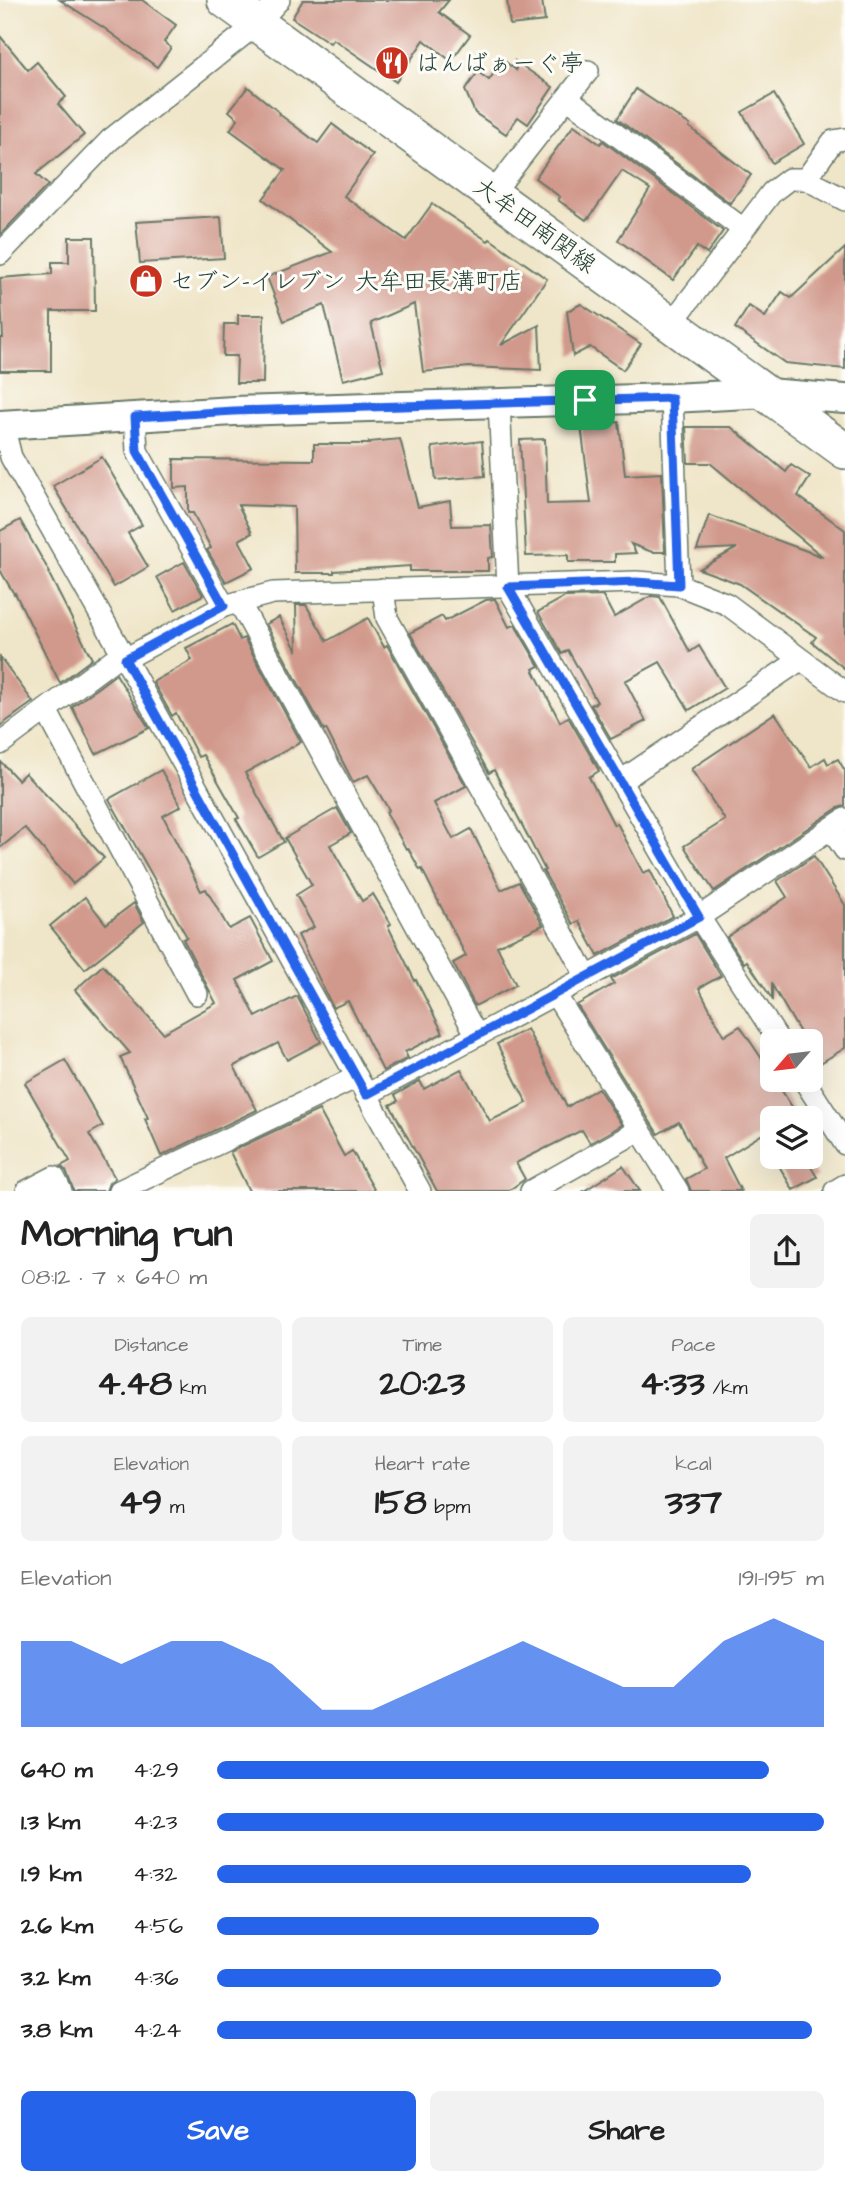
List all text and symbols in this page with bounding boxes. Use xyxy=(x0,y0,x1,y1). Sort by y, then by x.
restaurant icon: はんばぁーぐ亭 xyxy=(373,44,411,82)
place label: はんばぁーぐ亭 xyxy=(416,47,584,81)
street label: 大牟田南関線 xyxy=(466,170,603,282)
shop icon: セブン−イレブン 大牟田長溝町店 xyxy=(127,262,165,300)
place label: セブン−イレブン 大牟田長溝町店 xyxy=(170,265,523,299)
pin xyxy=(555,370,615,430)
icon: arrive xyxy=(566,381,604,419)
north arrow xyxy=(760,1029,822,1092)
map controls xyxy=(760,1029,823,1169)
button: layers xyxy=(760,1106,823,1169)
text: Morning run xyxy=(21,1209,233,1261)
button: share xyxy=(750,1214,824,1288)
text: 08:12 · 7 × 640 m xyxy=(21,1261,207,1293)
text: Distance xyxy=(115,1332,188,1359)
text: Time xyxy=(403,1332,442,1359)
text: Pace xyxy=(671,1332,716,1359)
text: 4.48 xyxy=(97,1359,172,1408)
text: 20:23 xyxy=(380,1359,465,1408)
text: 4:33 xyxy=(639,1359,705,1408)
text: km xyxy=(172,1375,206,1402)
text: /km xyxy=(705,1375,748,1402)
text: Elevation xyxy=(114,1451,189,1478)
text: Heart rate xyxy=(375,1451,470,1478)
text: kcal xyxy=(675,1451,712,1478)
text: 49 xyxy=(118,1478,162,1527)
text: 158 xyxy=(375,1478,427,1527)
text: 337 xyxy=(665,1478,722,1527)
text: m xyxy=(162,1494,185,1521)
text: bpm xyxy=(427,1494,470,1521)
text: Elevation xyxy=(21,1562,112,1594)
text: 191–195 m xyxy=(738,1562,824,1594)
text: 640 m xyxy=(21,1754,93,1786)
text: 4:29 xyxy=(133,1754,179,1786)
text: 1.3 km xyxy=(21,1806,80,1838)
text: 4:23 xyxy=(133,1806,177,1838)
text: 1.9 km xyxy=(21,1858,82,1890)
text: 4:32 xyxy=(133,1858,177,1890)
text: 2.6 km xyxy=(21,1910,93,1942)
text: 4:56 xyxy=(133,1910,183,1942)
text: 3.2 km xyxy=(21,1962,90,1994)
text: 4:36 xyxy=(133,1962,179,1994)
text: 3.8 km xyxy=(21,2014,92,2046)
text: 4:24 xyxy=(133,2014,181,2046)
button: Save xyxy=(21,2091,416,2171)
button: Share xyxy=(430,2091,824,2171)

